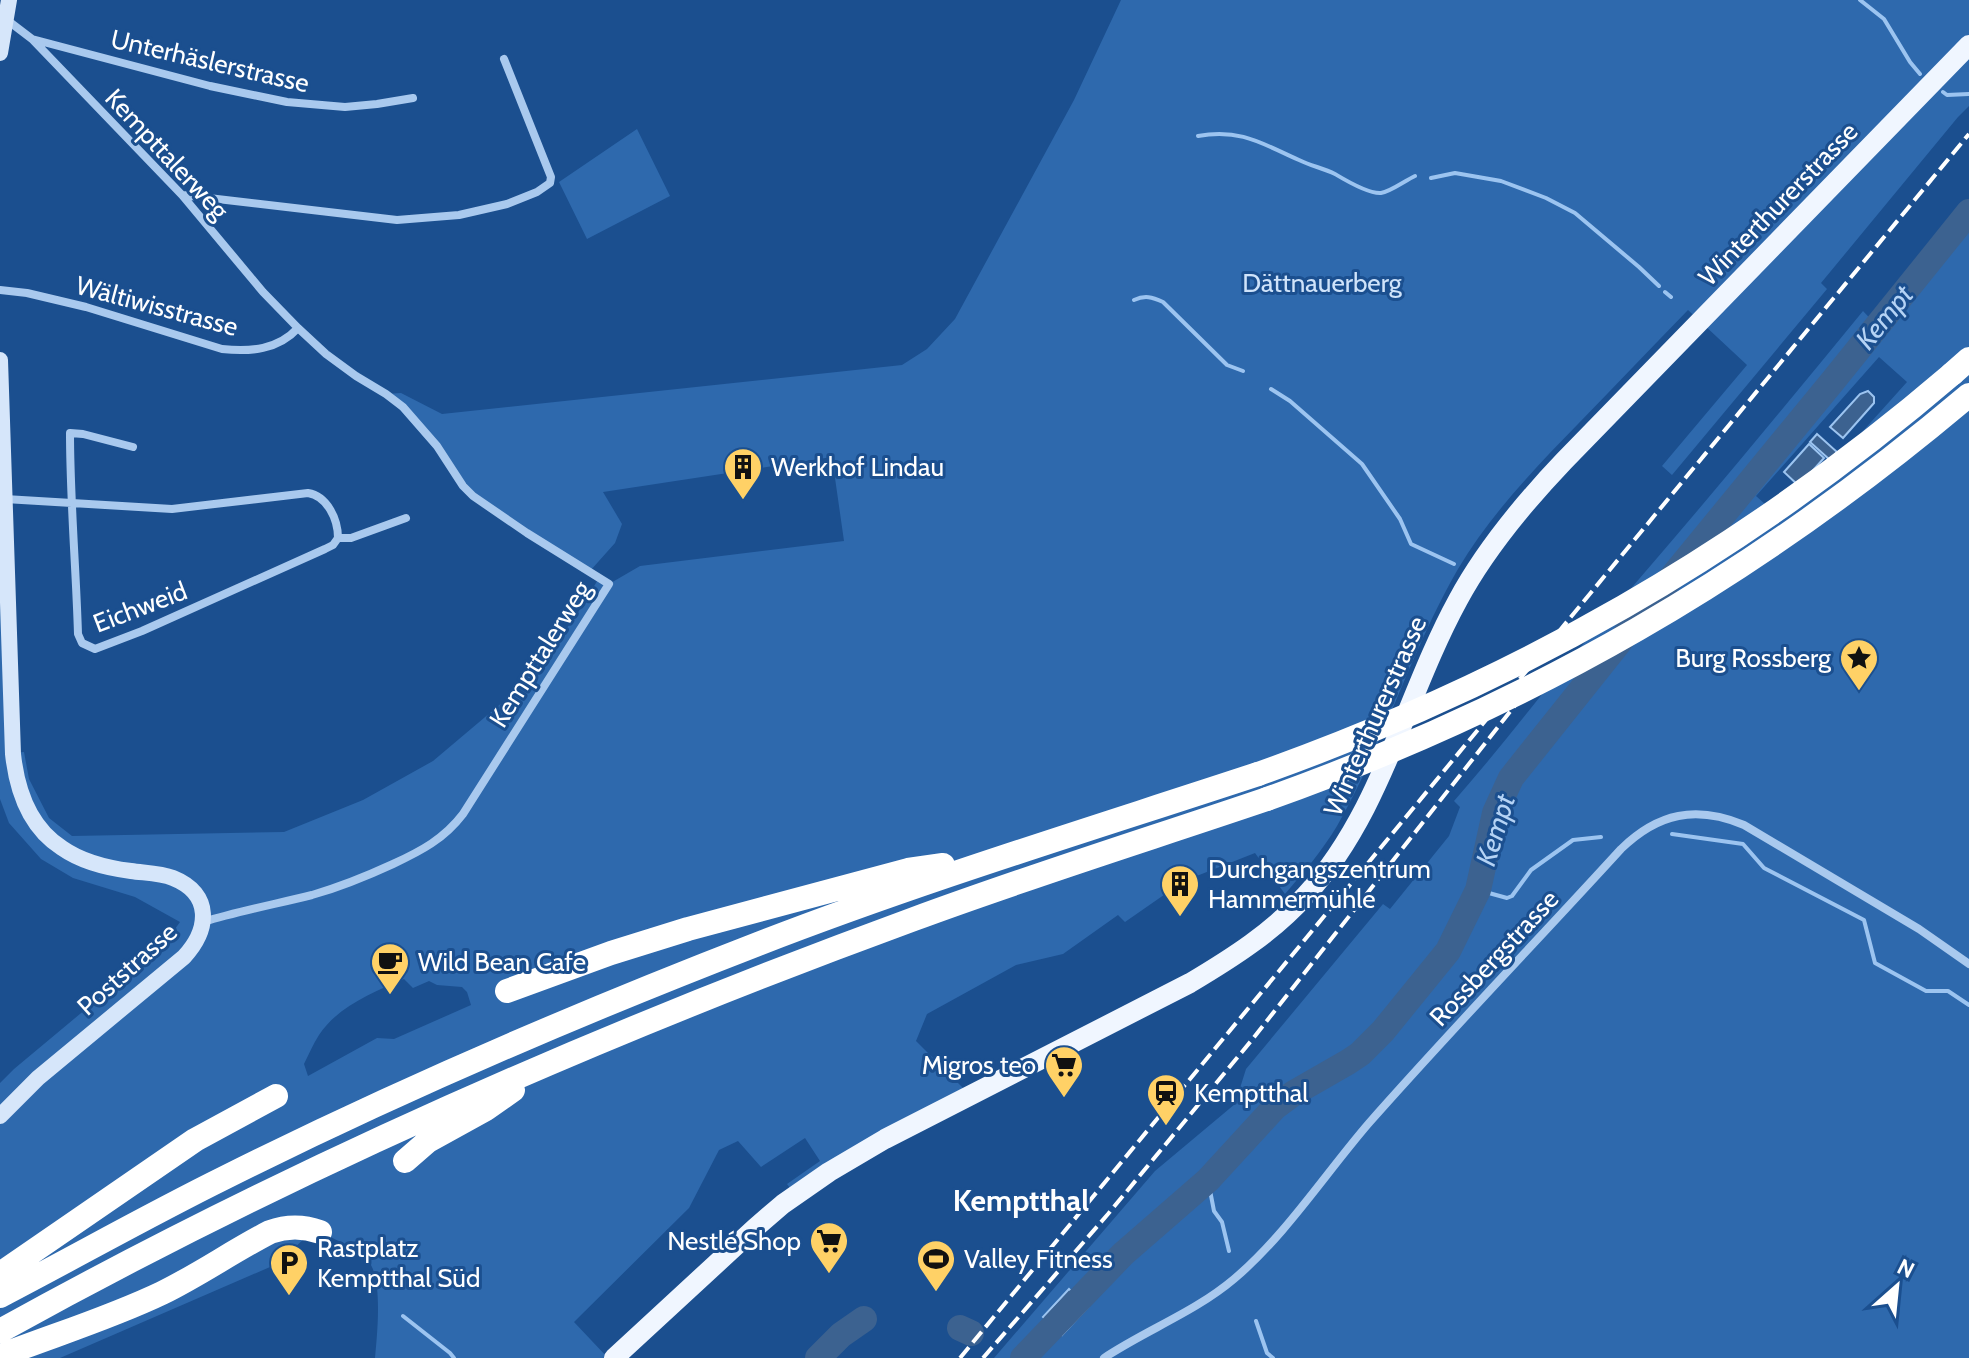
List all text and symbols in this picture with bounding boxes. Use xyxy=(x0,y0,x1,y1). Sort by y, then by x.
street label: Unterhäslerstrasse xyxy=(108,23,312,99)
street label: Kempttalerweg xyxy=(98,82,236,227)
street label: Winterthurerstrasse xyxy=(1692,115,1864,293)
park label: Dättnauerberg xyxy=(1242,267,1403,299)
street label: Wältiwisstrasse xyxy=(73,269,241,343)
water label: Kempt xyxy=(1848,278,1920,356)
building icon: Werkhof Lindau xyxy=(722,446,764,501)
place label: Werkhof Lindau xyxy=(771,451,944,483)
street label: Eichweid xyxy=(88,574,192,640)
street label: Kempttalerweg xyxy=(482,574,598,733)
street label: Winterthurerstrasse xyxy=(1317,611,1433,821)
place icon: Burg Rossberg xyxy=(1838,637,1880,692)
place label: Burg Rossberg xyxy=(1675,642,1832,674)
water label: Kempt xyxy=(1468,790,1522,870)
place label: Durchgangszentrum Hammermühle xyxy=(1208,853,1431,915)
building icon: Durchgangszentrum Hammermühle xyxy=(1159,863,1201,918)
street label: Rossbergstrasse xyxy=(1423,883,1565,1033)
street label: Poststrasse xyxy=(70,916,184,1022)
cafe icon: Wild Bean Cafe xyxy=(369,941,411,996)
place label: Wild Bean Cafe xyxy=(418,946,586,978)
supermarket icon: Migros teo xyxy=(1043,1044,1085,1099)
place label: Migros teo xyxy=(922,1049,1036,1081)
station icon: Kemptthal xyxy=(1145,1072,1187,1127)
place label: Kemptthal xyxy=(1194,1077,1308,1109)
district label: Kemptthal xyxy=(953,1182,1089,1219)
supermarket icon: Nestlé Shop xyxy=(808,1220,850,1275)
place label: Nestlé Shop xyxy=(667,1225,801,1257)
place label: Rastplatz Kemptthal Süd xyxy=(317,1232,480,1294)
sports icon: Valley Fitness xyxy=(915,1238,957,1293)
parking icon: Rastplatz Kemptthal Süd xyxy=(268,1242,310,1297)
place label: Valley Fitness xyxy=(964,1243,1113,1275)
north arrow xyxy=(1857,1246,1937,1326)
text: N xyxy=(1893,1253,1919,1284)

